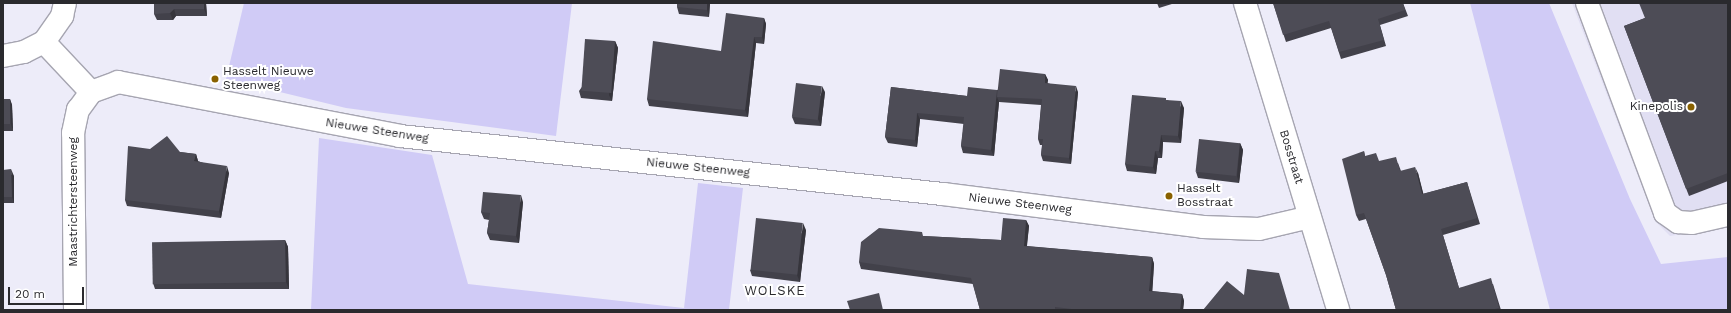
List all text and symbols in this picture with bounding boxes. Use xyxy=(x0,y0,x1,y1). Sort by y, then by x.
place label: Hasselt Nieuwe Steenweg xyxy=(223,65,314,93)
marker: Hasselt Nieuwe Steenweg xyxy=(210,74,220,84)
place label: Kinepolis xyxy=(1630,100,1683,114)
marker: Kinepolis xyxy=(1686,102,1696,112)
street label: Nieuwe Steenweg xyxy=(324,116,430,146)
street label: Bosstraat xyxy=(1276,128,1306,186)
street label: Maastrichtersteenweg xyxy=(67,137,81,267)
street label: Nieuwe Steenweg xyxy=(645,155,751,181)
place label: Hasselt Bosstraat xyxy=(1177,182,1233,210)
street label: Nieuwe Steenweg xyxy=(967,191,1073,217)
marker: Hasselt Bosstraat xyxy=(1164,191,1174,201)
scale bar xyxy=(10,279,86,305)
district label: WOLSKE xyxy=(744,283,806,299)
text: 20 m xyxy=(15,287,45,301)

